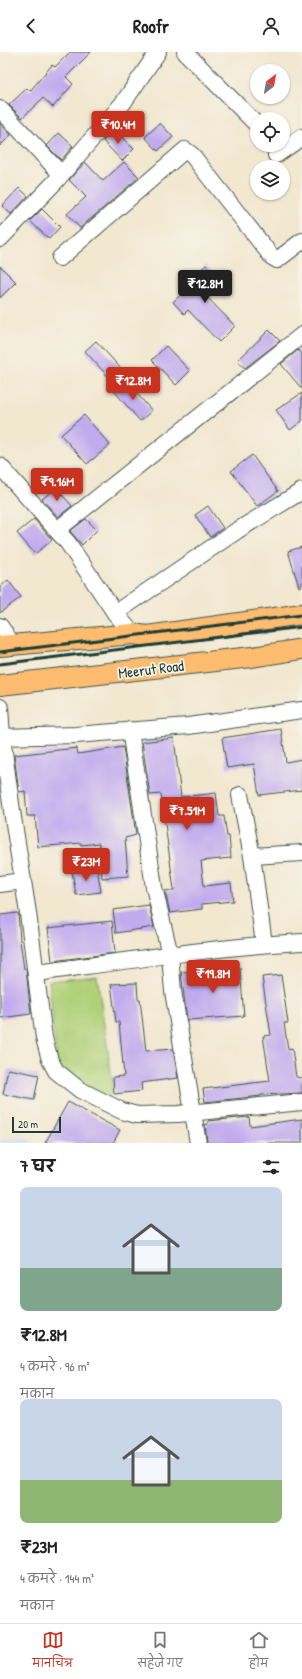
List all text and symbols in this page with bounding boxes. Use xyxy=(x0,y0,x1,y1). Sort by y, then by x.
text: Roofr xyxy=(133,14,169,39)
icon: back xyxy=(20,15,42,37)
icon: person xyxy=(260,15,282,37)
north arrow xyxy=(250,64,290,104)
map controls xyxy=(250,64,290,200)
pin: ₹10.4M xyxy=(85,111,151,145)
button: locate xyxy=(250,112,290,152)
text: ₹10.4M xyxy=(101,115,135,133)
button: layers xyxy=(250,160,290,200)
pin: ₹12.8M xyxy=(172,270,238,304)
text: ₹12.8M xyxy=(187,274,223,292)
pin: ₹12.8M xyxy=(100,367,166,401)
text: ₹12.8M xyxy=(115,371,151,389)
pin: ₹9.16M xyxy=(24,468,90,502)
text: ₹9.16M xyxy=(40,472,74,490)
street label: Meerut Road xyxy=(117,655,185,683)
pin: ₹7.51M xyxy=(154,797,220,831)
text: ₹7.51M xyxy=(169,801,205,819)
pin: ₹23M xyxy=(62,848,110,882)
text: ₹23M xyxy=(72,852,100,870)
pin: ₹19.8M xyxy=(180,960,246,994)
text: ₹19.8M xyxy=(196,964,230,982)
scale bar xyxy=(12,1115,61,1134)
text: 20 m xyxy=(18,1117,38,1131)
text: 7 घर xyxy=(20,1154,55,1177)
icon: filters xyxy=(260,1156,282,1178)
icon: home xyxy=(115,1213,187,1285)
text: ₹12.8M xyxy=(20,1323,67,1346)
text: 4 कमरे · 96 m² xyxy=(20,1357,90,1375)
text: मकान xyxy=(20,1384,54,1402)
icon: home xyxy=(115,1425,187,1497)
text: ₹23M xyxy=(20,1535,57,1558)
text: 4 कमरे · 144 m² xyxy=(20,1569,94,1587)
text: मकान xyxy=(20,1596,54,1614)
tab: मानचित्र xyxy=(32,1629,73,1675)
tab: सहेजे गए xyxy=(137,1629,183,1675)
tab: होम xyxy=(248,1629,270,1675)

